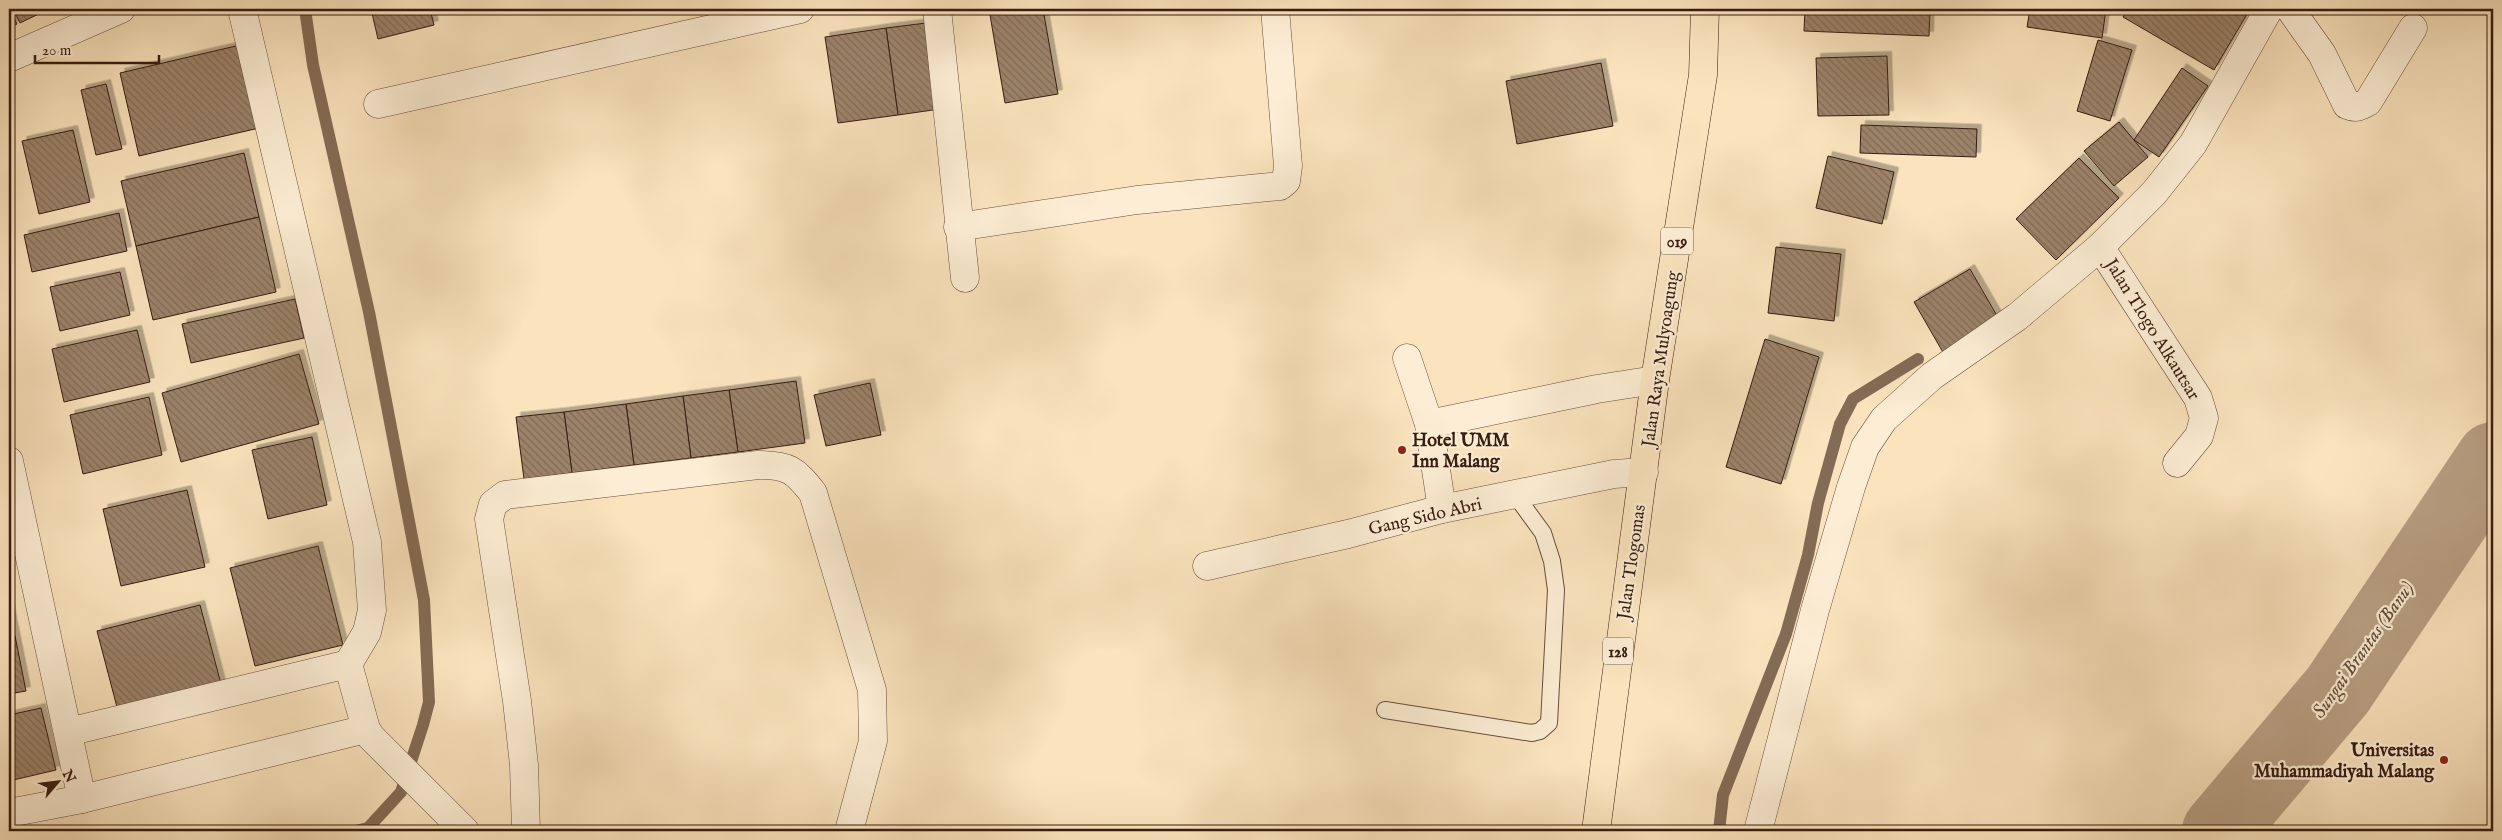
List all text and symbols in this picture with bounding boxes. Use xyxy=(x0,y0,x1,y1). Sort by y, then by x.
scale bar xyxy=(35,32,159,64)
text: 20 m xyxy=(42,41,72,60)
road number: 019 xyxy=(1661,228,1693,255)
street label: Jalan Tlogo Alkautsar xyxy=(2098,253,2205,405)
street label: Jalan Raya Mulyoagung xyxy=(1637,269,1685,451)
place label: Hotel UMM Inn Malang xyxy=(1412,430,1509,474)
marker: Hotel UMM Inn Malang xyxy=(1396,444,1408,456)
street label: Gang Sido Abri xyxy=(1366,493,1484,542)
street label: Jalan Tlogomas xyxy=(1613,503,1652,623)
water label: Sungai Brantas (Banu) xyxy=(2307,577,2420,723)
road number: 128 xyxy=(1603,637,1633,664)
place label: Universitas Muhammadiyah Malang xyxy=(2254,740,2435,784)
marker: Universitas Muhammadiyah Malang xyxy=(2438,754,2450,766)
north arrow xyxy=(32,758,82,808)
text: N xyxy=(57,766,79,786)

